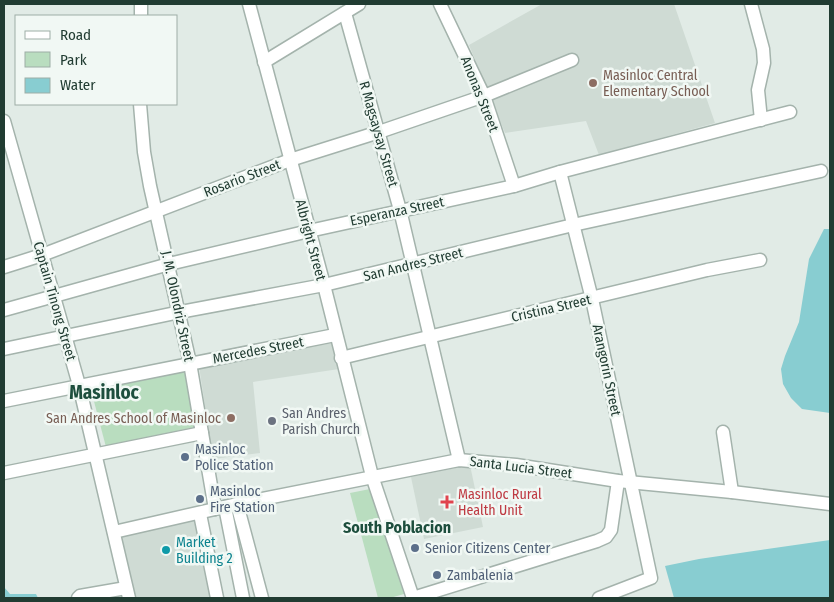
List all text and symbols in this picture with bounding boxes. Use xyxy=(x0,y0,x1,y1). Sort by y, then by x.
legend xyxy=(15,15,178,105)
text: Road xyxy=(60,26,91,44)
text: Park xyxy=(60,51,87,69)
street label: Anonas Street xyxy=(457,54,503,135)
place label: Masinloc Central Elementary School xyxy=(603,67,710,100)
text: Water xyxy=(60,76,96,94)
marker: Masinloc Central Elementary School xyxy=(587,77,599,89)
street label: R Magsaysay Street xyxy=(355,79,402,189)
street label: Rosario Street xyxy=(201,156,283,201)
street label: Esperanza Street xyxy=(349,193,446,230)
street label: Albright Street xyxy=(292,198,330,283)
street label: Captain Tinong Street xyxy=(29,240,80,363)
street label: San Andres Street xyxy=(362,244,465,285)
street label: J. M. Olondriz Street xyxy=(157,249,198,363)
street label: Cristina Street xyxy=(510,291,593,326)
street label: Arangorin Street xyxy=(588,323,625,418)
street label: Mercedes Street xyxy=(211,333,305,368)
district label: Masinloc xyxy=(69,381,140,404)
place label: San Andres Parish Church xyxy=(282,405,360,438)
place label: San Andres School of Masinloc xyxy=(46,410,221,427)
marker: San Andres School of Masinloc xyxy=(225,412,237,424)
marker: San Andres Parish Church xyxy=(266,415,278,427)
place label: Masinloc Police Station xyxy=(195,441,274,474)
marker: Masinloc Police Station xyxy=(179,451,191,463)
street label: Santa Lucia Street xyxy=(469,453,574,482)
place label: Masinloc Fire Station xyxy=(210,483,275,516)
place label: Masinloc Rural Health Unit xyxy=(458,486,542,519)
marker: Masinloc Fire Station xyxy=(194,493,206,505)
marker: Masinloc Rural Health Unit xyxy=(440,495,454,509)
district label: South Poblacion xyxy=(343,518,451,537)
place label: Market Building 2 xyxy=(176,534,233,567)
place label: Senior Citizens Center xyxy=(425,540,550,557)
marker: Senior Citizens Center xyxy=(409,542,421,554)
marker: Market Building 2 xyxy=(160,544,172,556)
place label: Zambalenia xyxy=(447,567,514,584)
marker: Zambalenia xyxy=(431,569,443,581)

